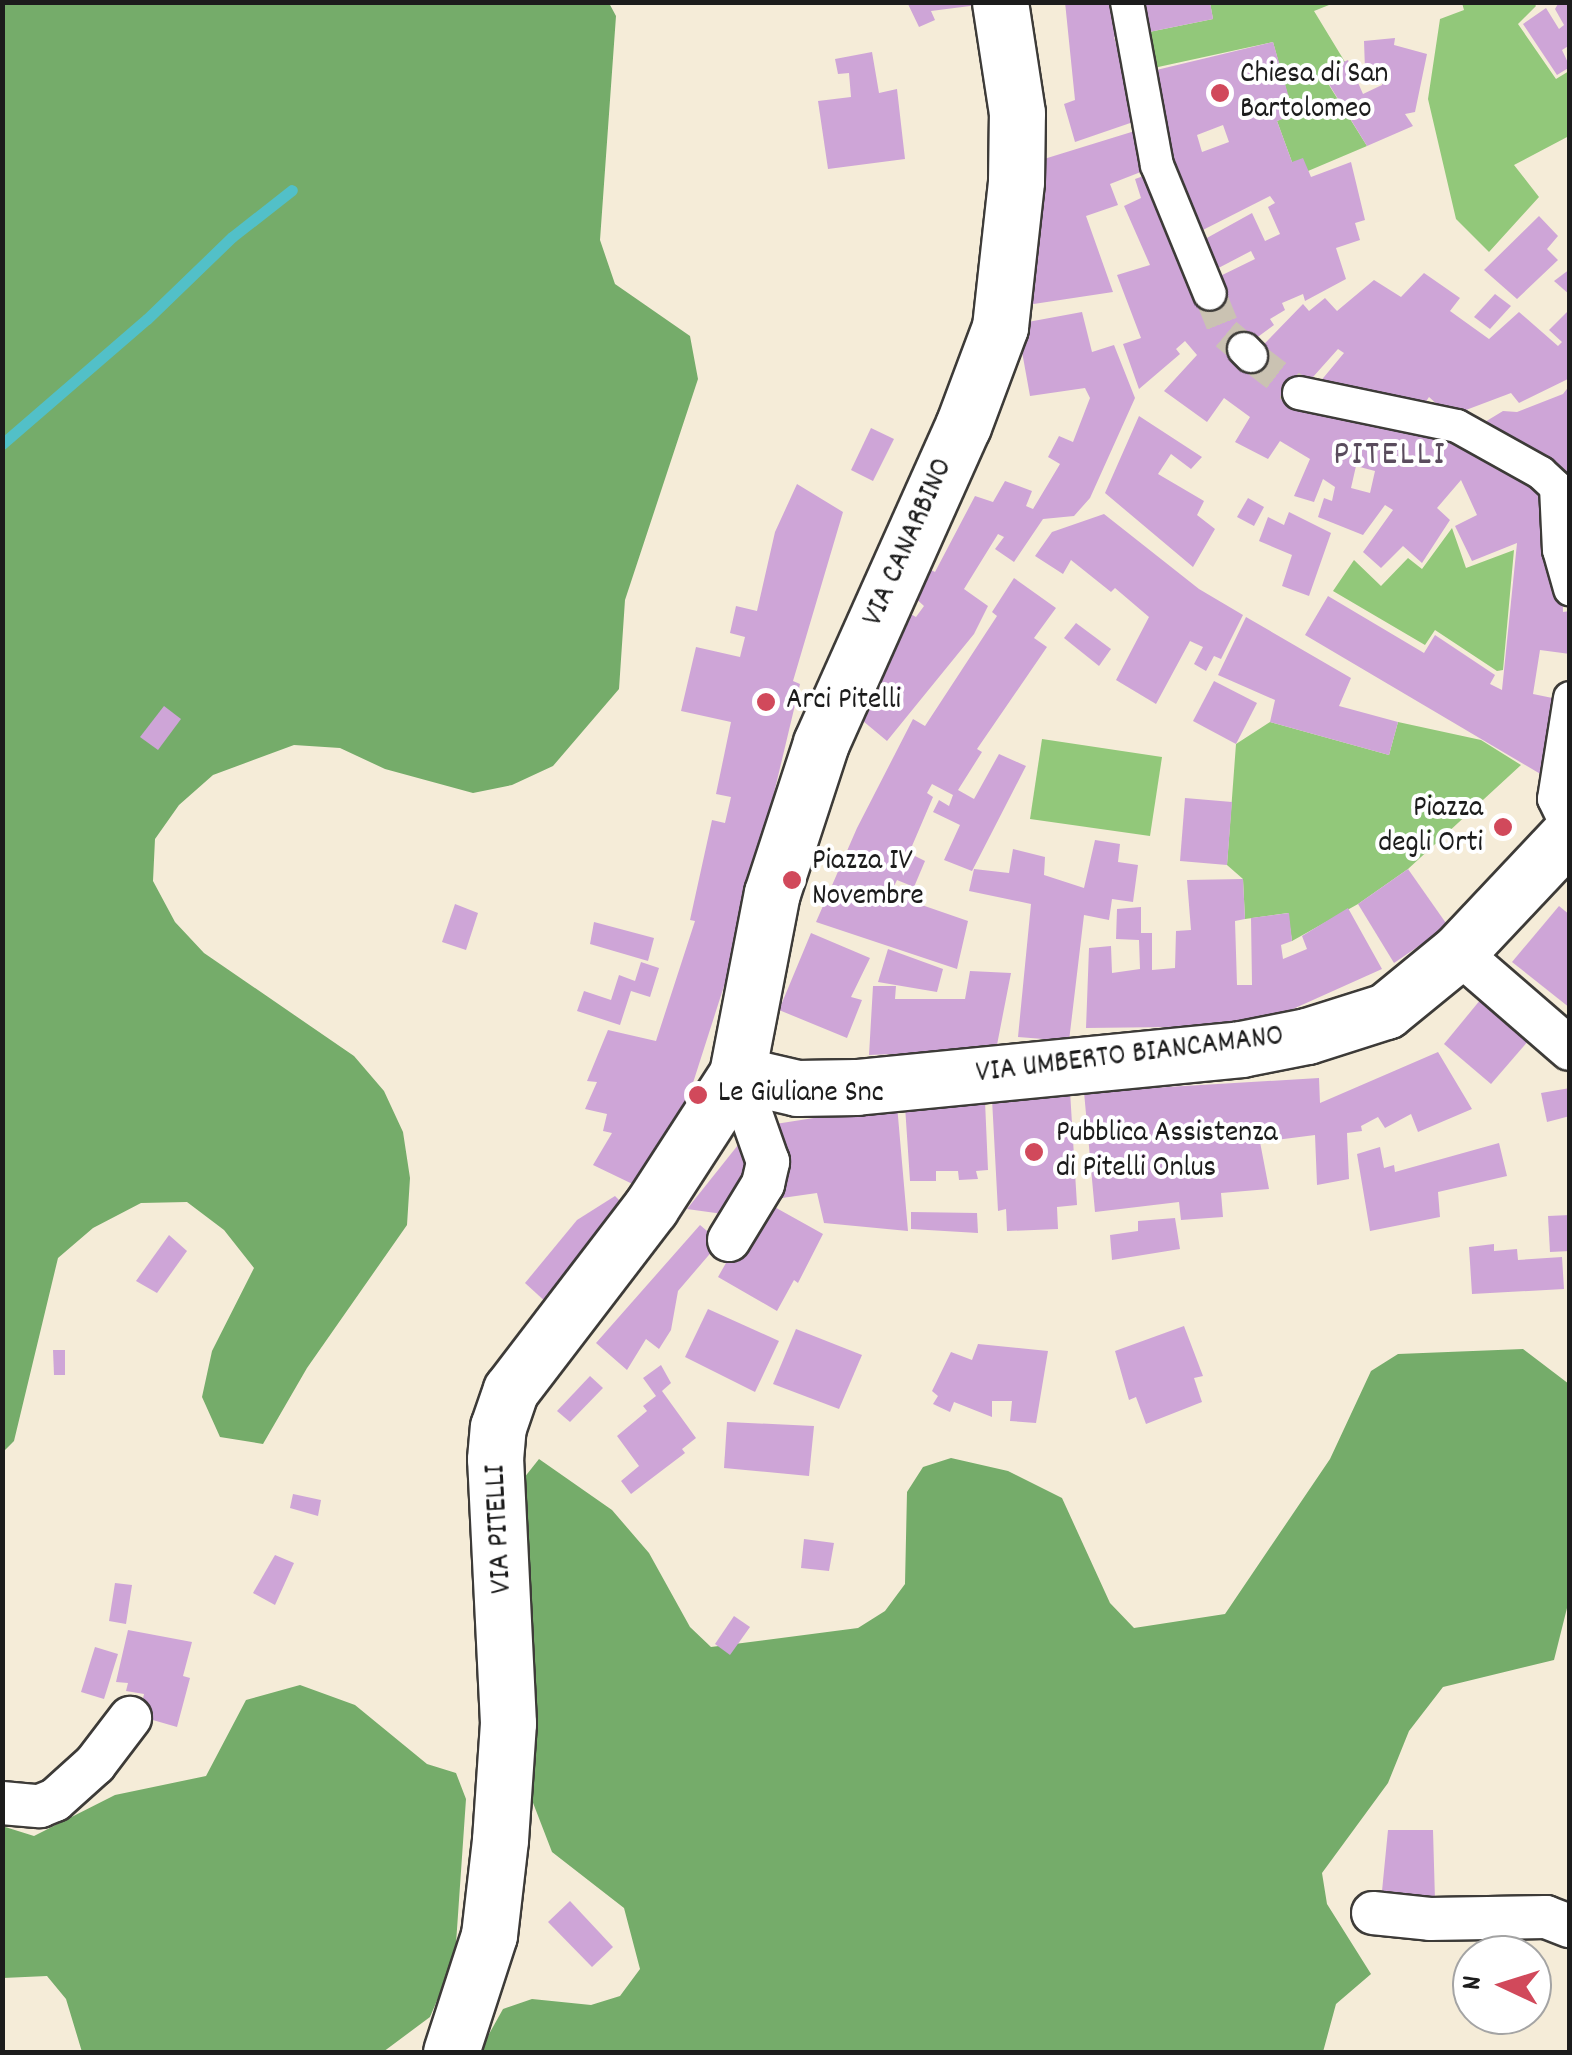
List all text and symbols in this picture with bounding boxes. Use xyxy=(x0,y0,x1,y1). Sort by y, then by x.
place label: Chiesa di San Bartolomeo xyxy=(1240,58,1388,128)
marker: Chiesa di San Bartolomeo xyxy=(1209,82,1231,104)
district label: PITELLI xyxy=(1333,435,1447,477)
street label: VIA CANARBINO xyxy=(857,454,963,632)
place label: Arci Pitelli xyxy=(786,684,901,720)
marker: Arci Pitelli xyxy=(755,691,777,713)
place label: Piazza degli Orti xyxy=(1378,792,1483,862)
marker: Piazza degli Orti xyxy=(1492,816,1514,838)
place label: Piazza IV Novembre xyxy=(812,845,924,916)
marker: Piazza IV Novembre xyxy=(781,869,803,891)
street label: VIA UMBERTO BIANCAMANO xyxy=(974,1020,1286,1094)
place label: Le Giuliane Snc xyxy=(718,1077,884,1113)
marker: Le Giuliane Snc xyxy=(687,1084,709,1106)
place label: Pubblica Assistenza di Pitelli Onlus xyxy=(1056,1117,1278,1188)
marker: Pubblica Assistenza di Pitelli Onlus xyxy=(1021,1139,1047,1165)
street label: VIA PITELLI xyxy=(480,1463,522,1595)
north arrow xyxy=(1452,1935,1552,2035)
text: N xyxy=(1454,1975,1495,1991)

